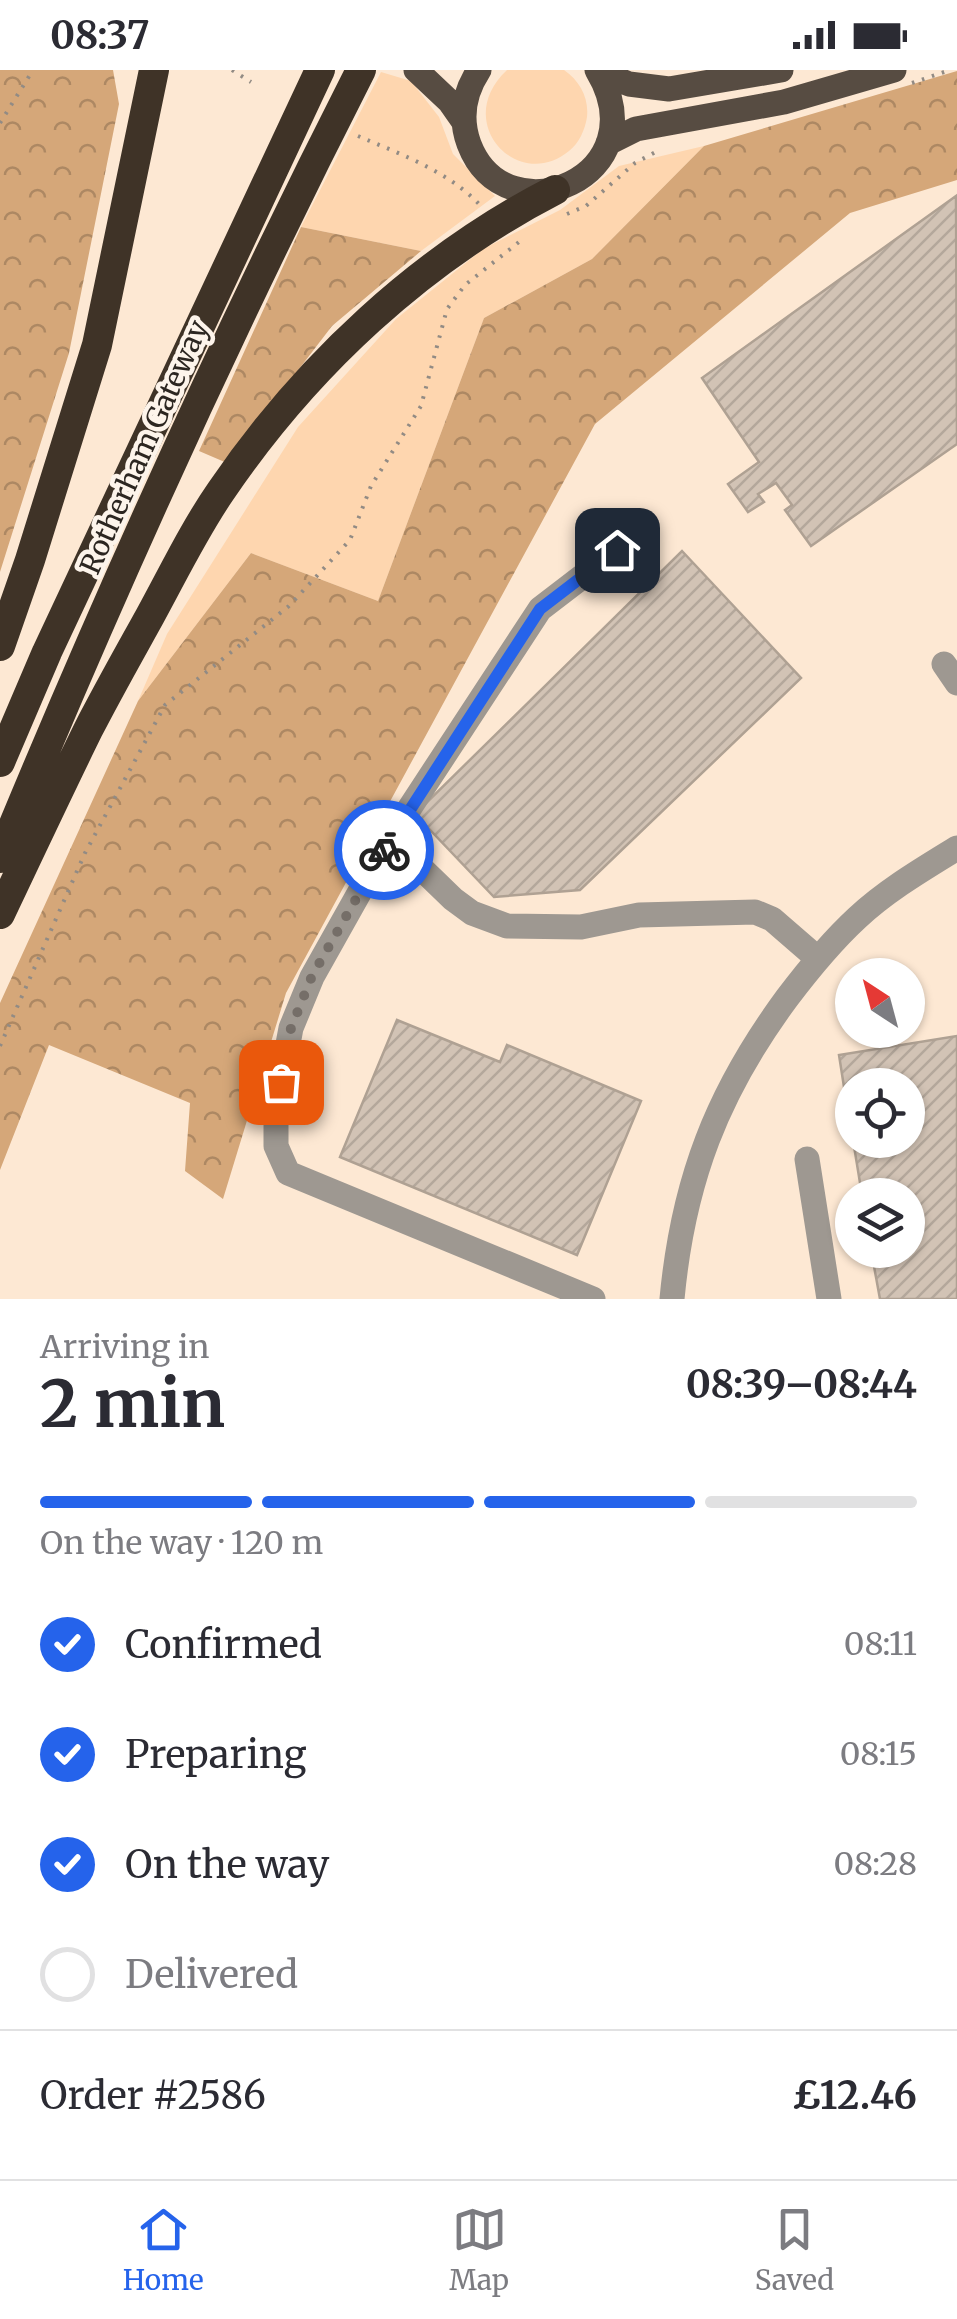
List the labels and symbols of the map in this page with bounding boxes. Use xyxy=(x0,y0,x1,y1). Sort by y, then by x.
street label: Rotherham Gateway xyxy=(72,314,216,579)
pin xyxy=(575,508,660,593)
courier xyxy=(334,800,434,900)
north arrow xyxy=(835,958,925,1048)
pin xyxy=(239,1040,324,1125)

